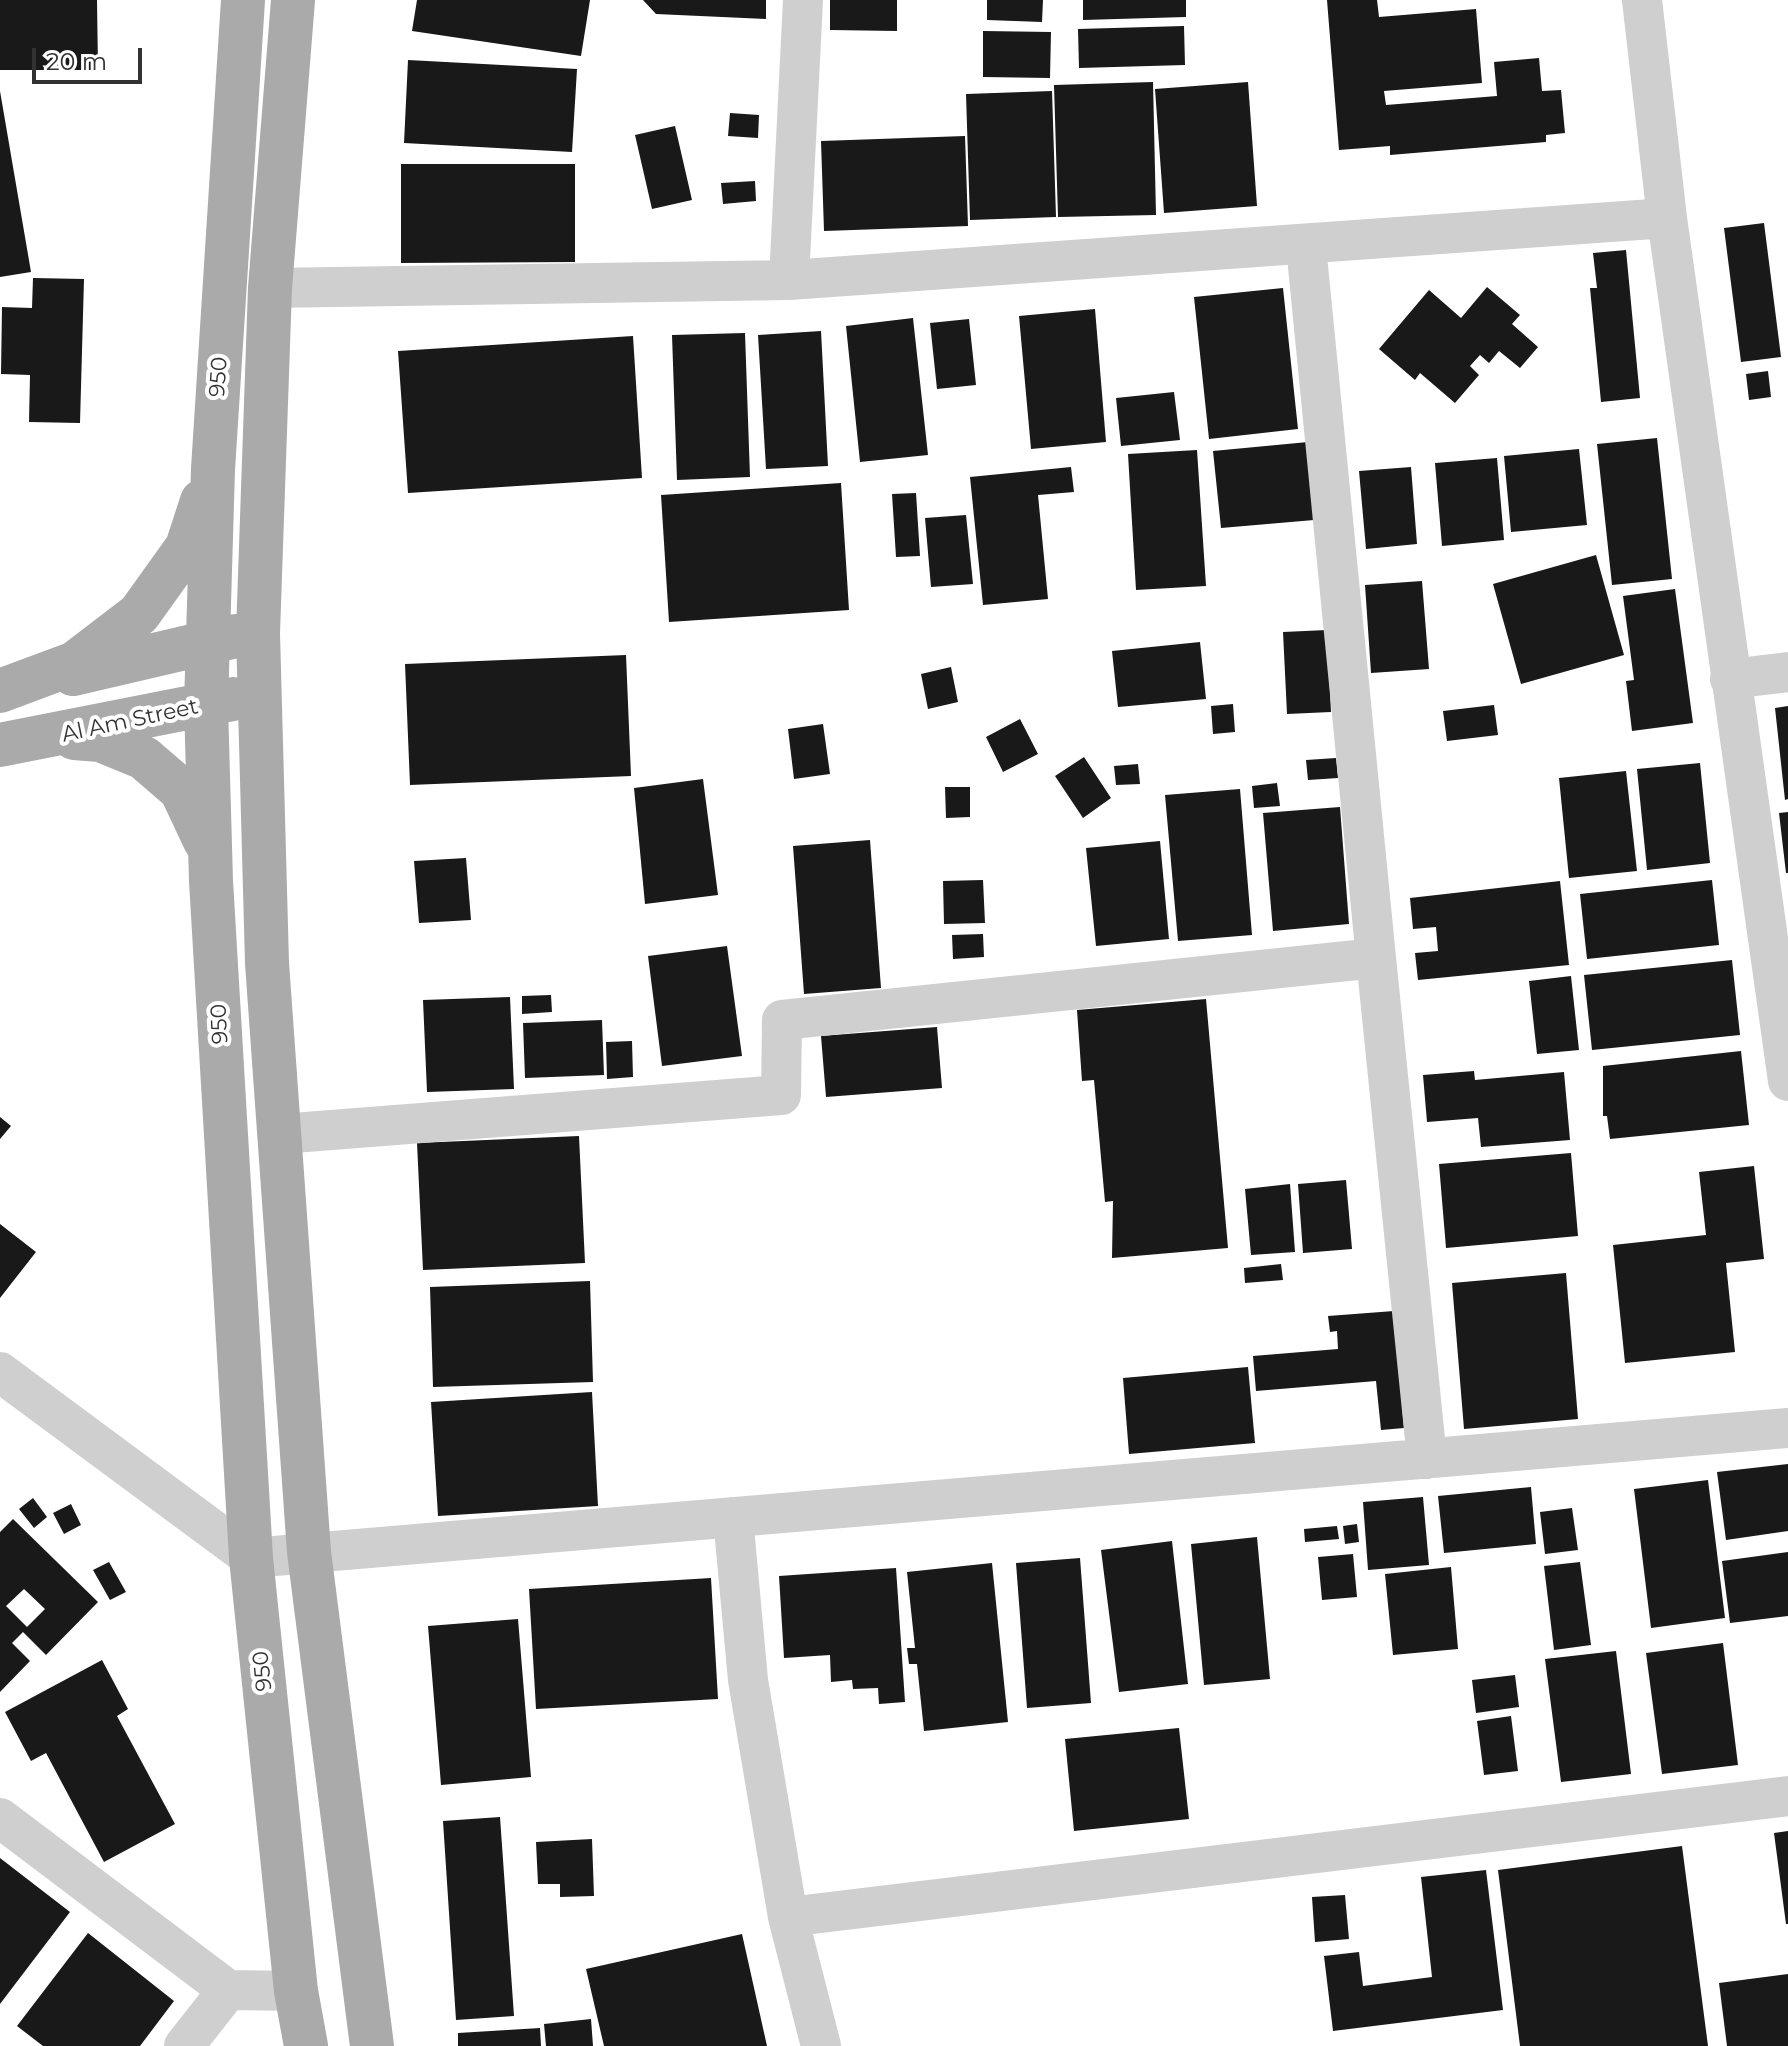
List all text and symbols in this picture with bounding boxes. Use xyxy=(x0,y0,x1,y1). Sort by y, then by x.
scale bar xyxy=(36,32,146,82)
text: 20 m xyxy=(46,47,107,76)
street label: 950 xyxy=(204,356,234,398)
street label: Al Am Street xyxy=(59,694,201,748)
street label: 950 xyxy=(206,1003,234,1045)
street label: 950 xyxy=(248,1650,278,1692)

